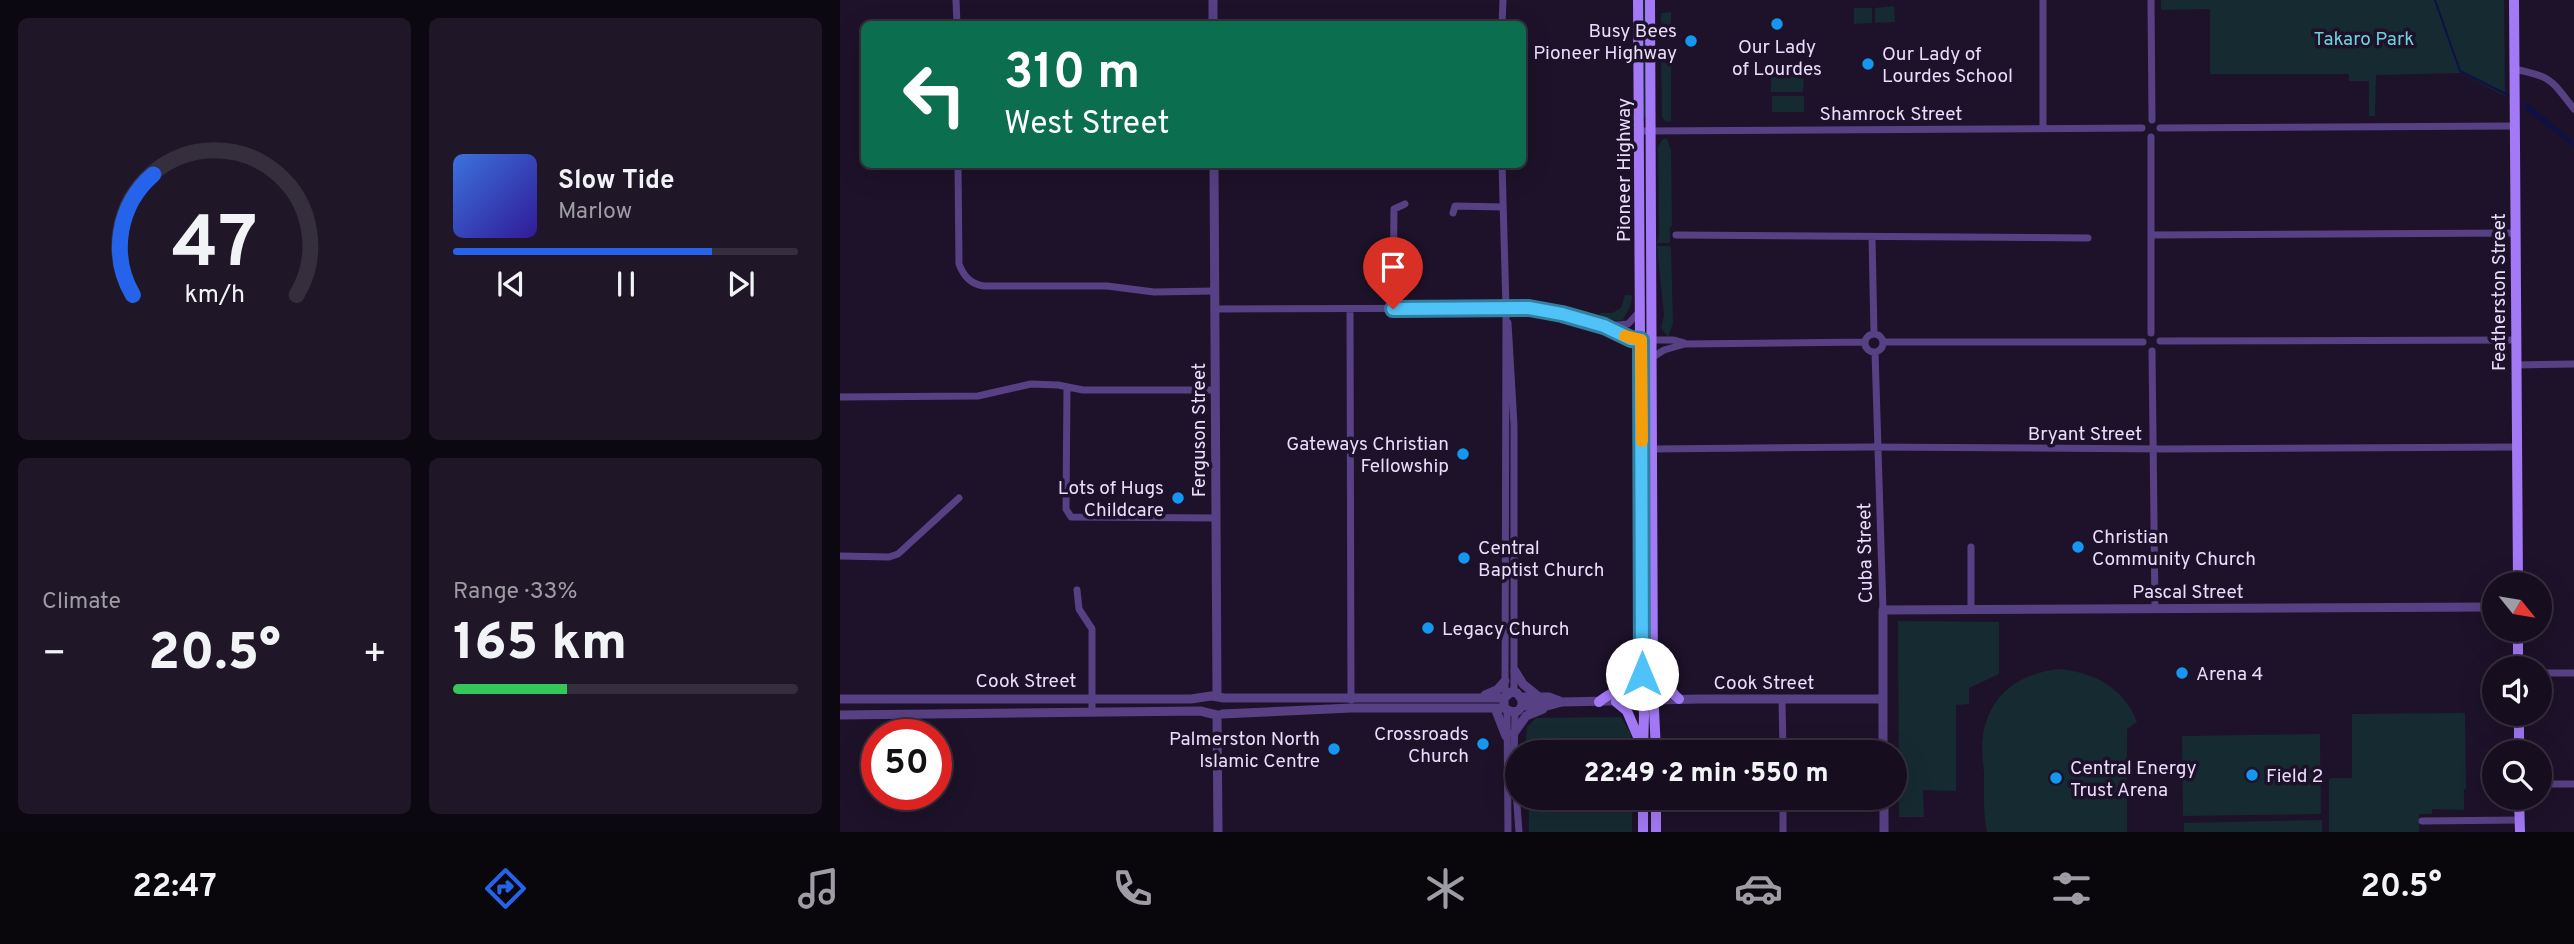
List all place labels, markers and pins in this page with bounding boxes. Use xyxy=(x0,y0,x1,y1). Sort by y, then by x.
marker: Our Lady of Lourdes xyxy=(1769,16,1785,32)
place label: Busy Bees Pioneer Highway xyxy=(1533,20,1677,66)
marker: Busy Bees Pioneer Highway xyxy=(1683,33,1699,49)
place label: Our Lady of Lourdes xyxy=(1732,36,1822,82)
place label: Our Lady of Lourdes School xyxy=(1882,43,2013,89)
marker: Our Lady of Lourdes School xyxy=(1860,56,1876,72)
pin xyxy=(1363,237,1423,309)
place label: Gateways Christian Fellowship xyxy=(1286,433,1449,479)
marker: Gateways Christian Fellowship xyxy=(1455,446,1471,462)
place label: Lots of Hugs Childcare xyxy=(1058,477,1164,523)
marker: Lots of Hugs Childcare xyxy=(1170,490,1186,506)
place label: Christian Community Church xyxy=(2092,526,2256,572)
place label: Central Baptist Church xyxy=(1478,537,1604,583)
marker: Christian Community Church xyxy=(2070,539,2086,555)
marker: Central Baptist Church xyxy=(1456,550,1472,566)
place label: Legacy Church xyxy=(1442,618,1569,642)
marker: Legacy Church xyxy=(1420,620,1436,636)
place label: Arena 4 xyxy=(2196,663,2263,687)
marker: Arena 4 xyxy=(2174,665,2190,681)
place label: Crossroads Church xyxy=(1374,723,1469,769)
place label: Palmerston North Islamic Centre xyxy=(1169,728,1320,774)
marker: Crossroads Church xyxy=(1475,736,1491,752)
marker: Palmerston North Islamic Centre xyxy=(1326,741,1342,757)
place label: Central Energy Trust Arena xyxy=(2070,757,2197,803)
place label: Field 2 xyxy=(2266,765,2323,789)
marker: Field 2 xyxy=(2244,767,2260,783)
marker: Central Energy Trust Arena xyxy=(2048,770,2064,786)

